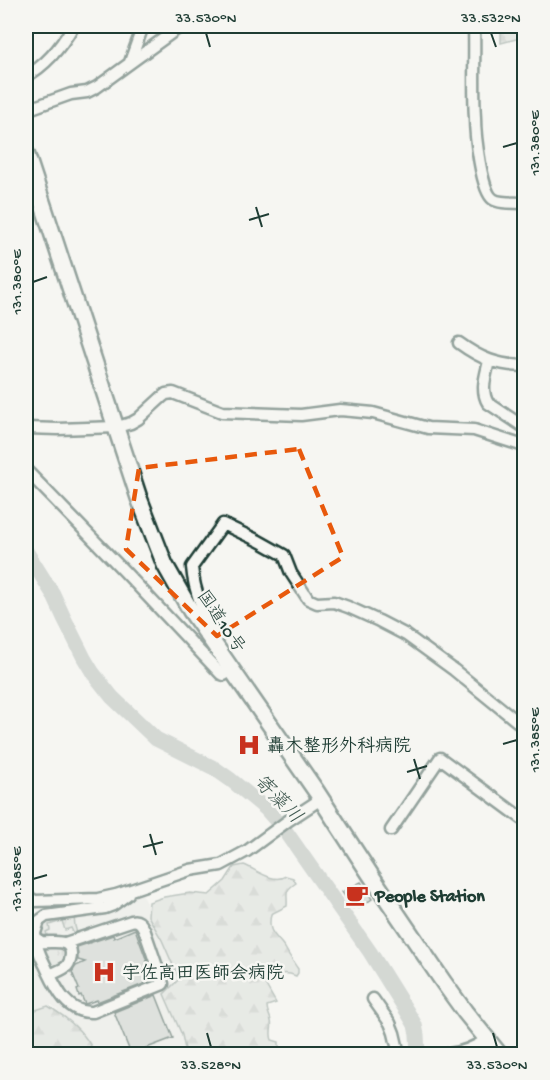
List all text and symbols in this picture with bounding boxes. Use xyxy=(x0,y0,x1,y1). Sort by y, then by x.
text: 33.530°N xyxy=(174,10,237,28)
text: 33.532°N xyxy=(460,10,521,28)
text: 131.380°E xyxy=(527,110,545,177)
text: 131.380°E xyxy=(9,249,27,316)
street label: 国道10号 xyxy=(191,586,249,658)
text: 131.385°E xyxy=(527,707,545,773)
hospital icon: 轟木整形外科病院 xyxy=(236,732,262,758)
place label: 轟木整形外科病院 xyxy=(267,735,411,758)
water label: 寄藻川 xyxy=(247,770,307,830)
text: 131.385°E xyxy=(9,846,27,912)
cafe icon: People Station xyxy=(344,882,370,908)
place label: People Station xyxy=(374,887,485,908)
hospital icon: 宇佐高田医師会病院 xyxy=(91,959,117,985)
place label: 宇佐高田医師会病院 xyxy=(122,963,284,985)
text: 33.528°N xyxy=(180,1057,241,1075)
text: 33.530°N xyxy=(465,1057,528,1075)

